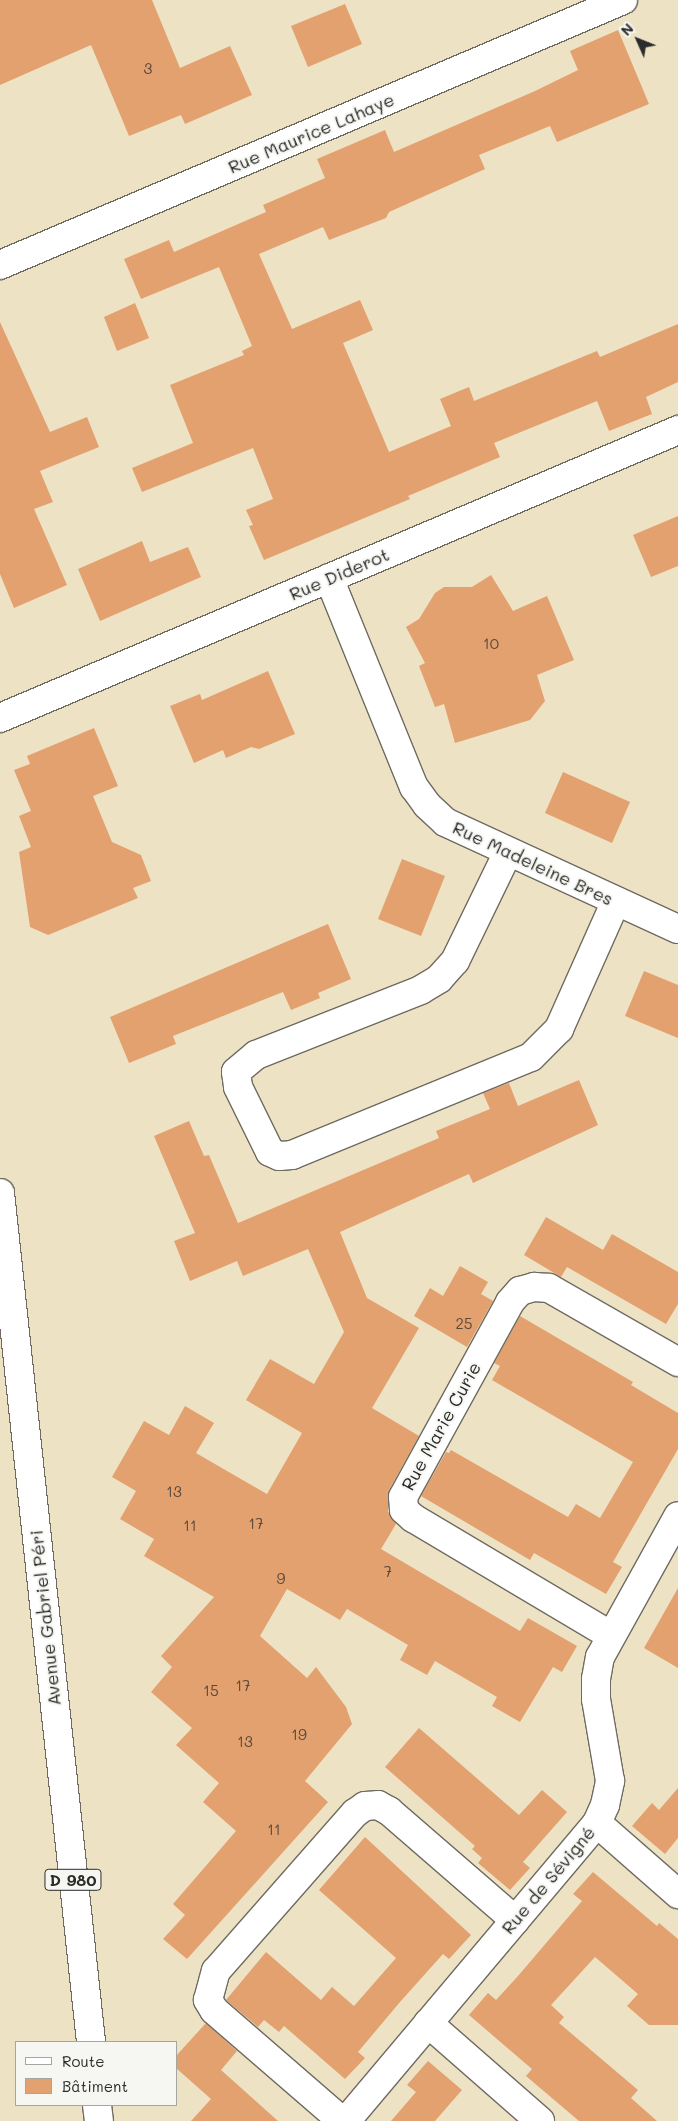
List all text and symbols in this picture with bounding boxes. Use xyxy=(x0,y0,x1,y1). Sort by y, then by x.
north arrow xyxy=(613,15,663,65)
text: N xyxy=(616,19,637,40)
house number: 3 xyxy=(144,60,152,78)
street label: Rue Maurice Lahaye xyxy=(225,88,397,178)
street label: Rue Diderot xyxy=(286,543,392,605)
house number: 10 xyxy=(483,635,499,653)
street label: Rue Madeleine Bres xyxy=(449,816,617,910)
house number: 25 xyxy=(455,1315,473,1333)
street label: Rue Marie Curie xyxy=(397,1358,485,1494)
house number: 13 xyxy=(166,1483,182,1501)
house number: 17 xyxy=(248,1515,264,1533)
house number: 11 xyxy=(183,1517,197,1535)
street label: Avenue Gabriel Péri xyxy=(25,1529,65,1707)
house number: 7 xyxy=(384,1563,392,1581)
house number: 9 xyxy=(277,1570,285,1588)
house number: 17 xyxy=(235,1677,251,1695)
house number: 15 xyxy=(203,1682,219,1700)
house number: 19 xyxy=(291,1726,307,1744)
house number: 13 xyxy=(237,1733,253,1751)
house number: 11 xyxy=(267,1821,281,1839)
street label: Rue de Sévigné xyxy=(497,1822,599,1938)
road number: D 980 xyxy=(44,1866,102,1894)
legend xyxy=(15,2041,178,2106)
text: Route xyxy=(62,2051,105,2071)
text: Bâtiment xyxy=(62,2076,128,2096)

